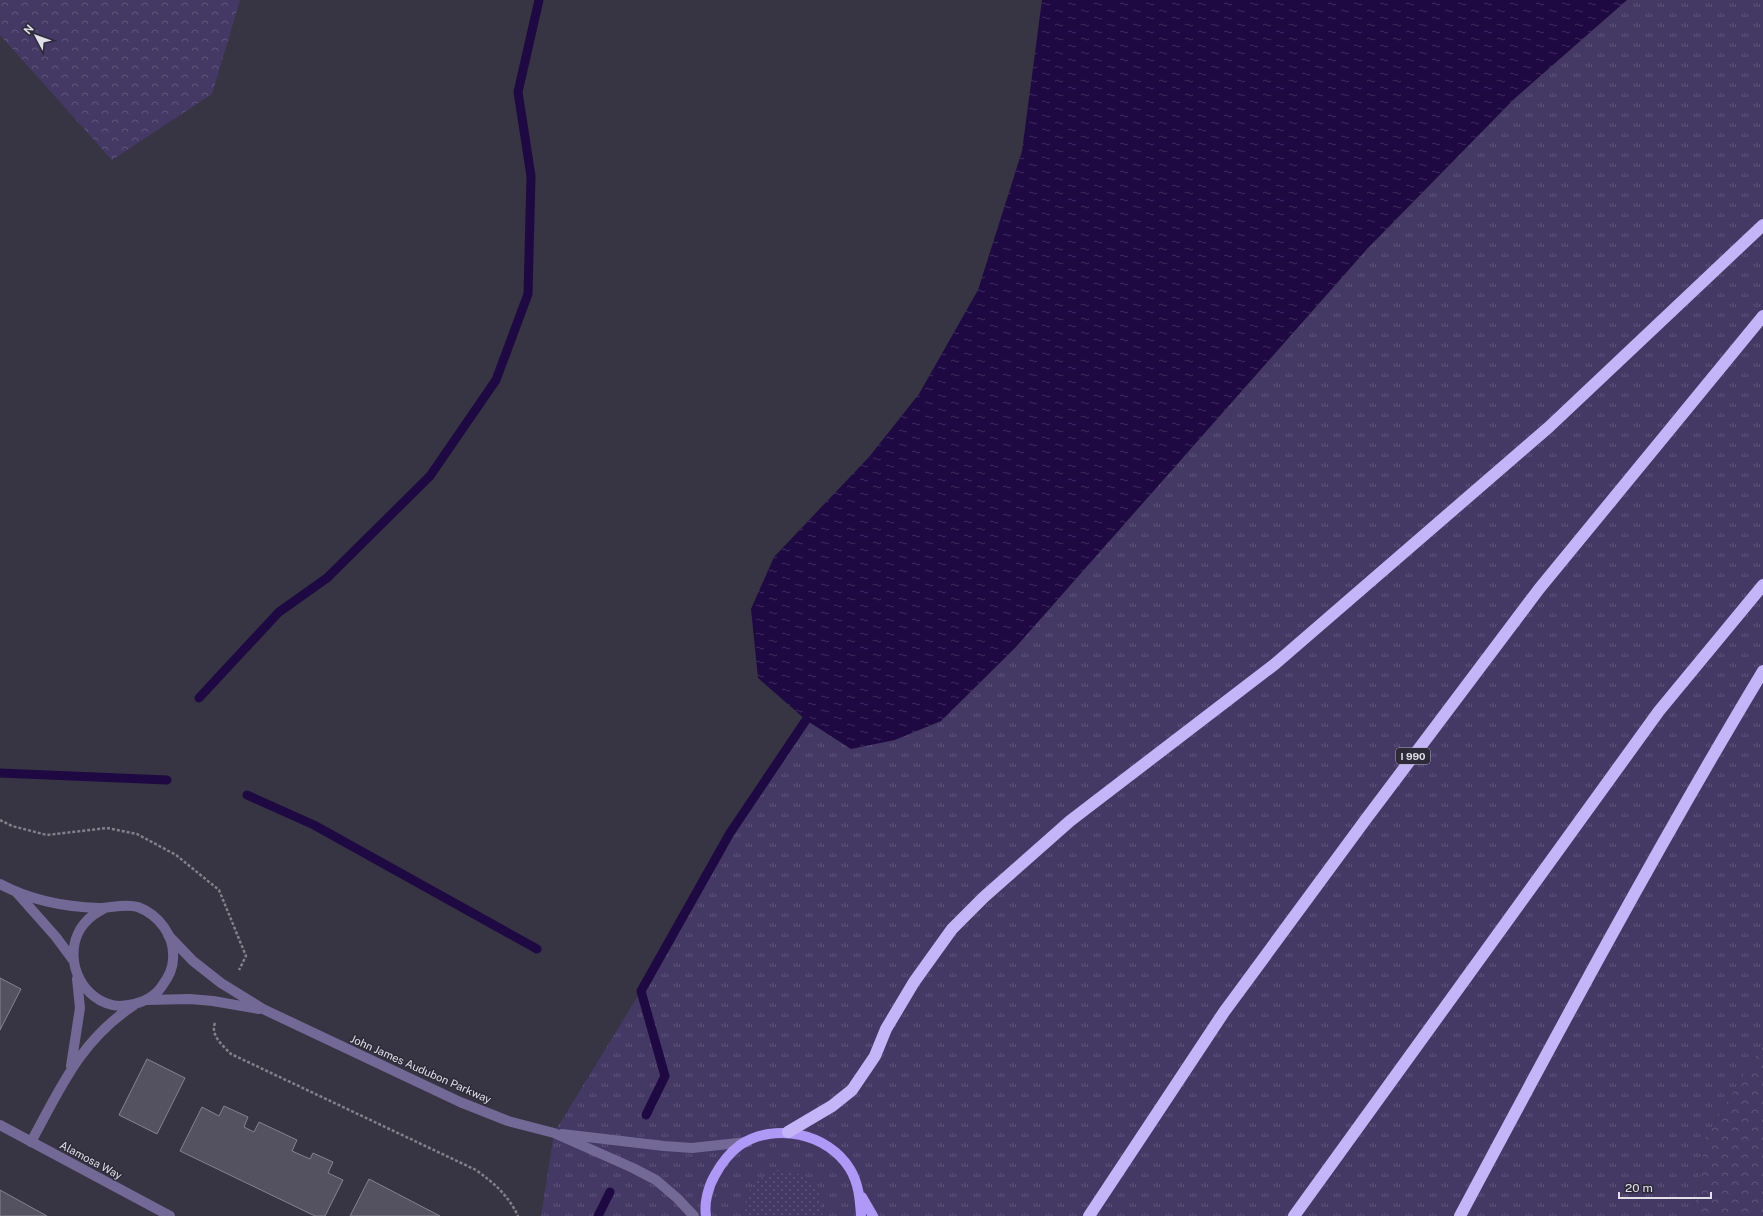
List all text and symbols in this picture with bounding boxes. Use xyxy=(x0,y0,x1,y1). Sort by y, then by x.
north arrow xyxy=(16,16,56,56)
text: N xyxy=(21,22,36,37)
road number: I 990 xyxy=(1396,748,1430,764)
street label: John James Audubon Parkway xyxy=(349,1032,493,1106)
street label: Alamosa Way xyxy=(58,1139,124,1181)
scale bar xyxy=(1619,1174,1711,1200)
text: 20 m xyxy=(1625,1181,1653,1195)

